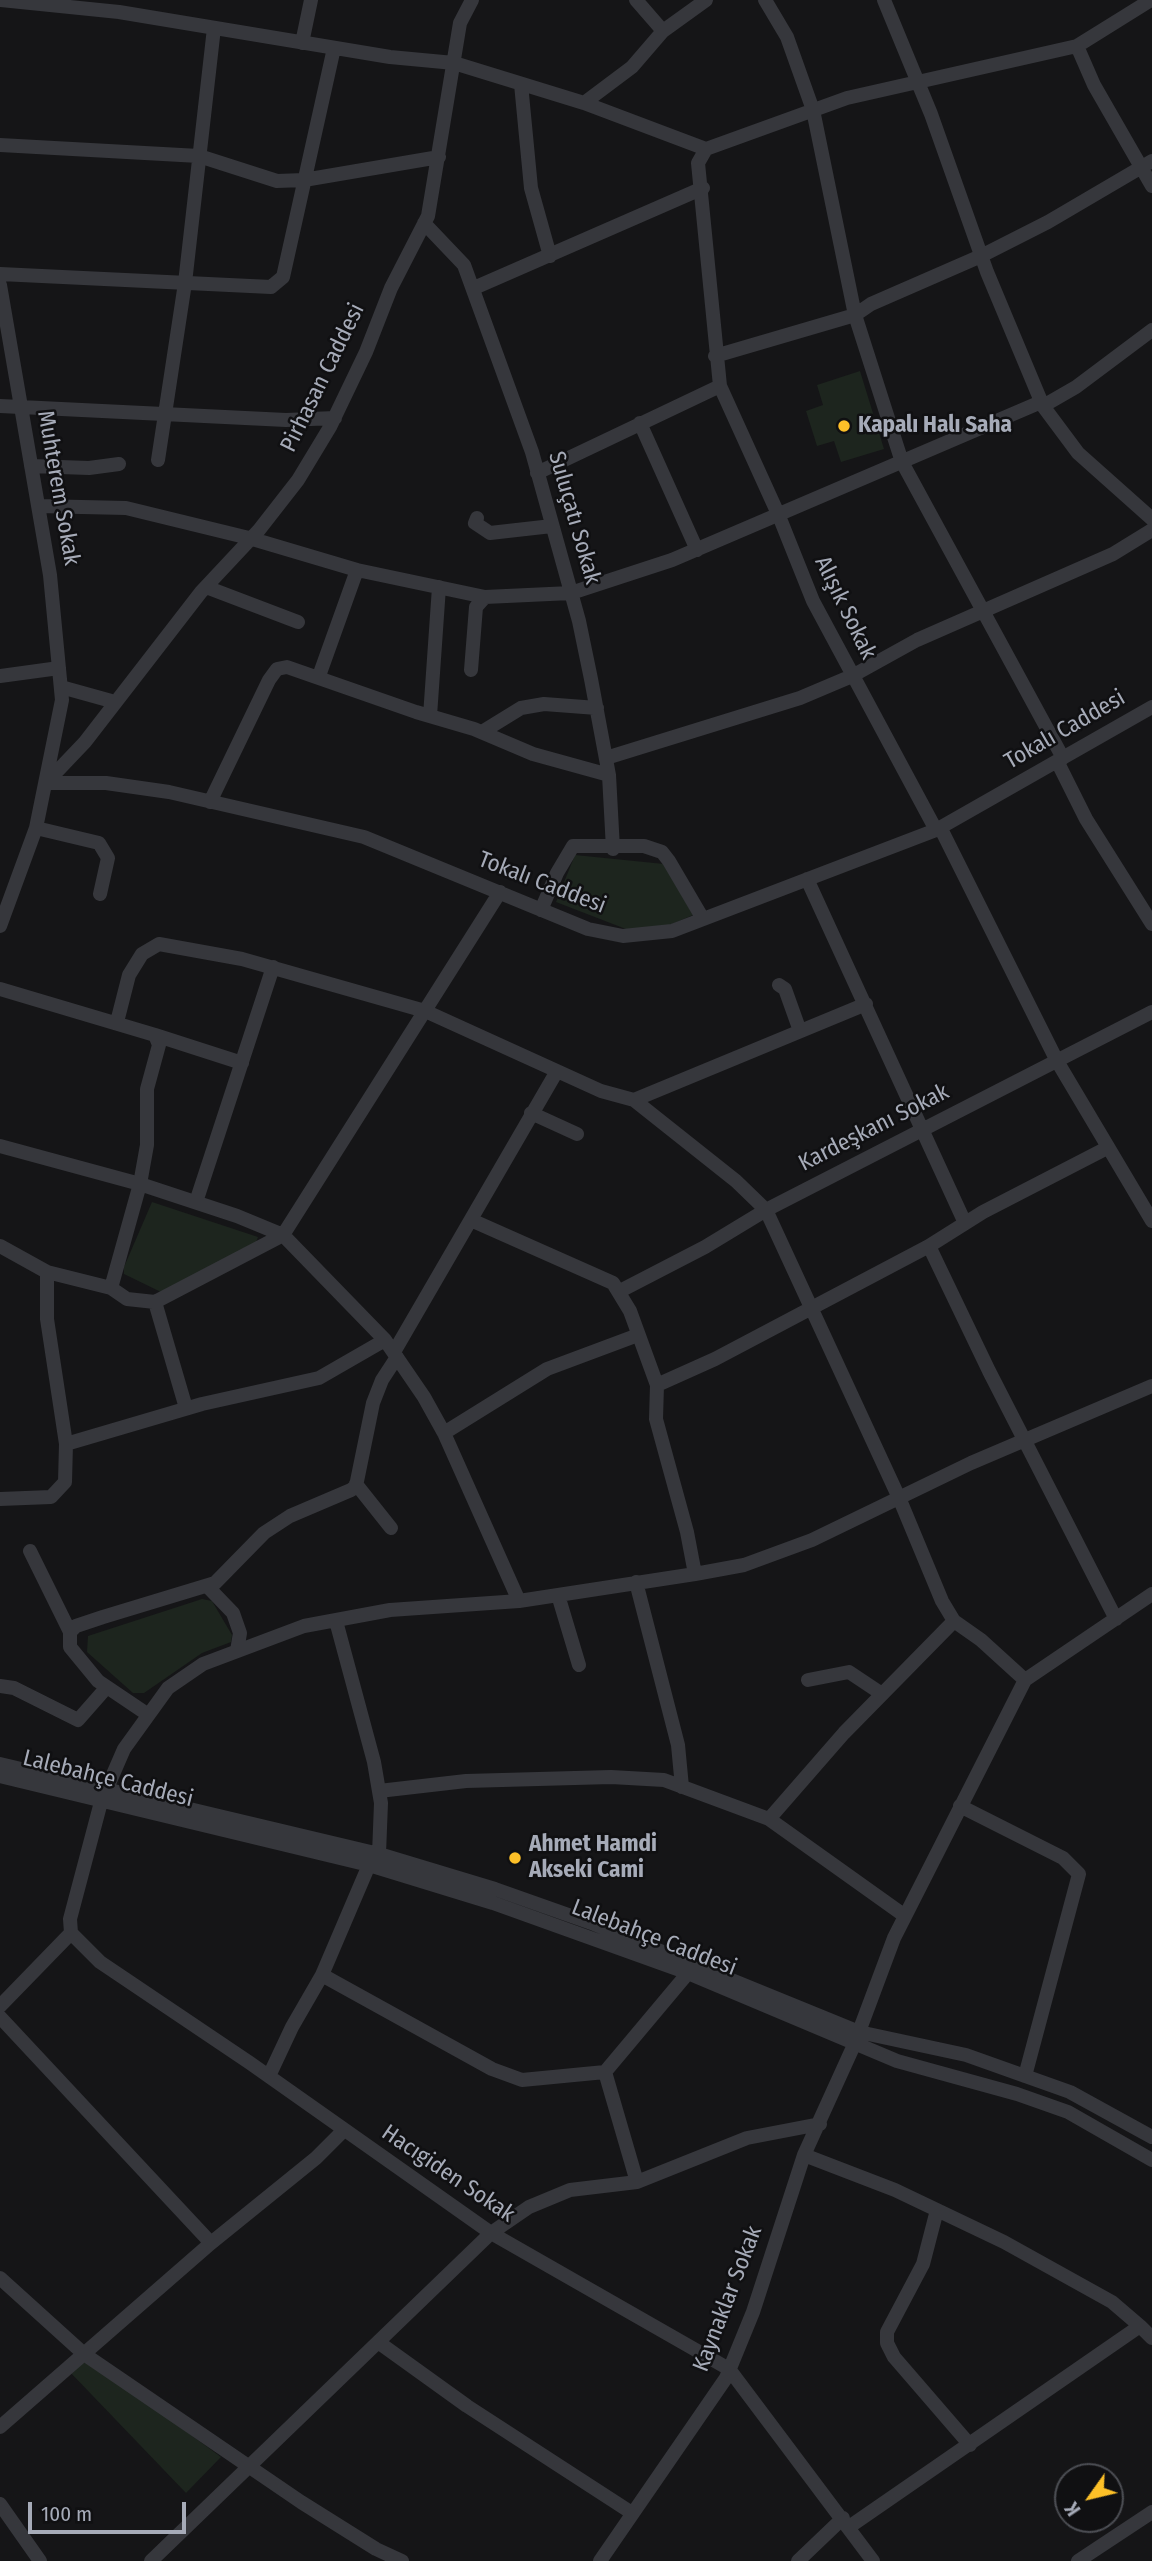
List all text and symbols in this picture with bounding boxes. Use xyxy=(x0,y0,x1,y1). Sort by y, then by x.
street label: Pirhasan Caddesi xyxy=(275,299,371,457)
street label: Muhterem Sokak xyxy=(31,408,85,568)
place label: Kapalı Halı Saha xyxy=(858,412,1012,440)
marker: Kapalı Halı Saha xyxy=(836,418,852,434)
street label: Suluçatı Sokak xyxy=(542,448,606,588)
street label: Alışık Sokak xyxy=(808,552,882,664)
street label: Tokalı Caddesi xyxy=(1000,684,1130,776)
street label: Tokalı Caddesi xyxy=(474,846,610,920)
street label: Kardeşkanı Sokak xyxy=(794,1078,954,1178)
street label: Lalebahçe Caddesi xyxy=(20,1745,196,1813)
place label: Ahmet Hamdi Akseki Cami xyxy=(529,1831,657,1885)
marker: Ahmet Hamdi Akseki Cami xyxy=(507,1850,523,1866)
street label: Lalebahçe Caddesi xyxy=(568,1894,740,1982)
street label: Hacıgiden Sokak xyxy=(376,2119,520,2229)
street label: Kaynaklar Sokak xyxy=(688,2222,768,2376)
north arrow xyxy=(1054,2463,1124,2533)
scale bar xyxy=(32,2488,189,2532)
text: K xyxy=(1060,2498,1085,2520)
text: 100 m xyxy=(41,2501,92,2527)

